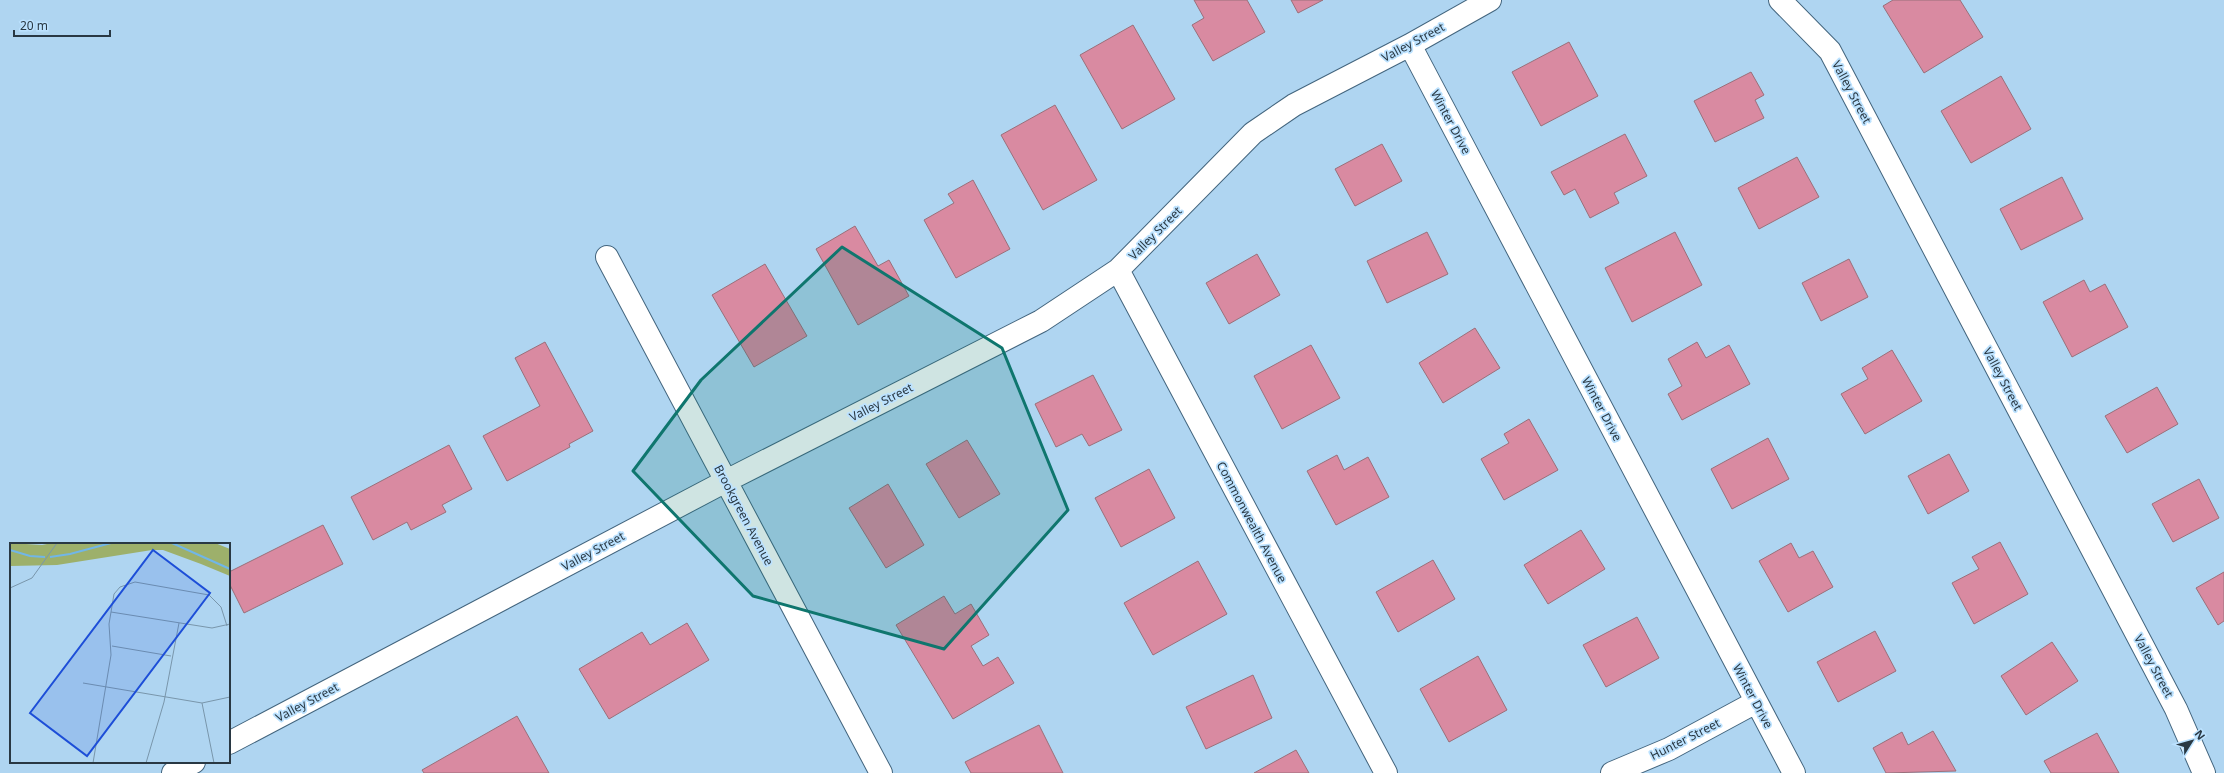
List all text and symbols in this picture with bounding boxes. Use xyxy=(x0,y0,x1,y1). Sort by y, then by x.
scale bar xyxy=(14,12,110,38)
text: 20 m xyxy=(20,17,48,34)
street label: Valley Street xyxy=(1378,18,1448,66)
street label: Valley Street xyxy=(1828,57,1876,127)
street label: Winter Drive xyxy=(1427,87,1475,157)
street label: Valley Street xyxy=(1125,202,1186,263)
street label: Valley Street xyxy=(1979,344,2027,414)
street label: Winter Drive xyxy=(1578,374,1626,444)
street label: Valley Street xyxy=(846,378,916,425)
street label: Commonwealth Avenue xyxy=(1213,458,1291,586)
street label: Brookgreen Avenue xyxy=(710,462,778,569)
street label: Valley Street xyxy=(558,527,628,575)
inset map xyxy=(10,543,230,763)
street label: Valley Street xyxy=(2130,631,2178,701)
street label: Winter Drive xyxy=(1729,661,1777,731)
street label: Valley Street xyxy=(272,678,342,726)
street label: Hunter Street xyxy=(1647,714,1723,764)
north arrow xyxy=(2172,721,2212,761)
text: N xyxy=(2192,727,2209,743)

